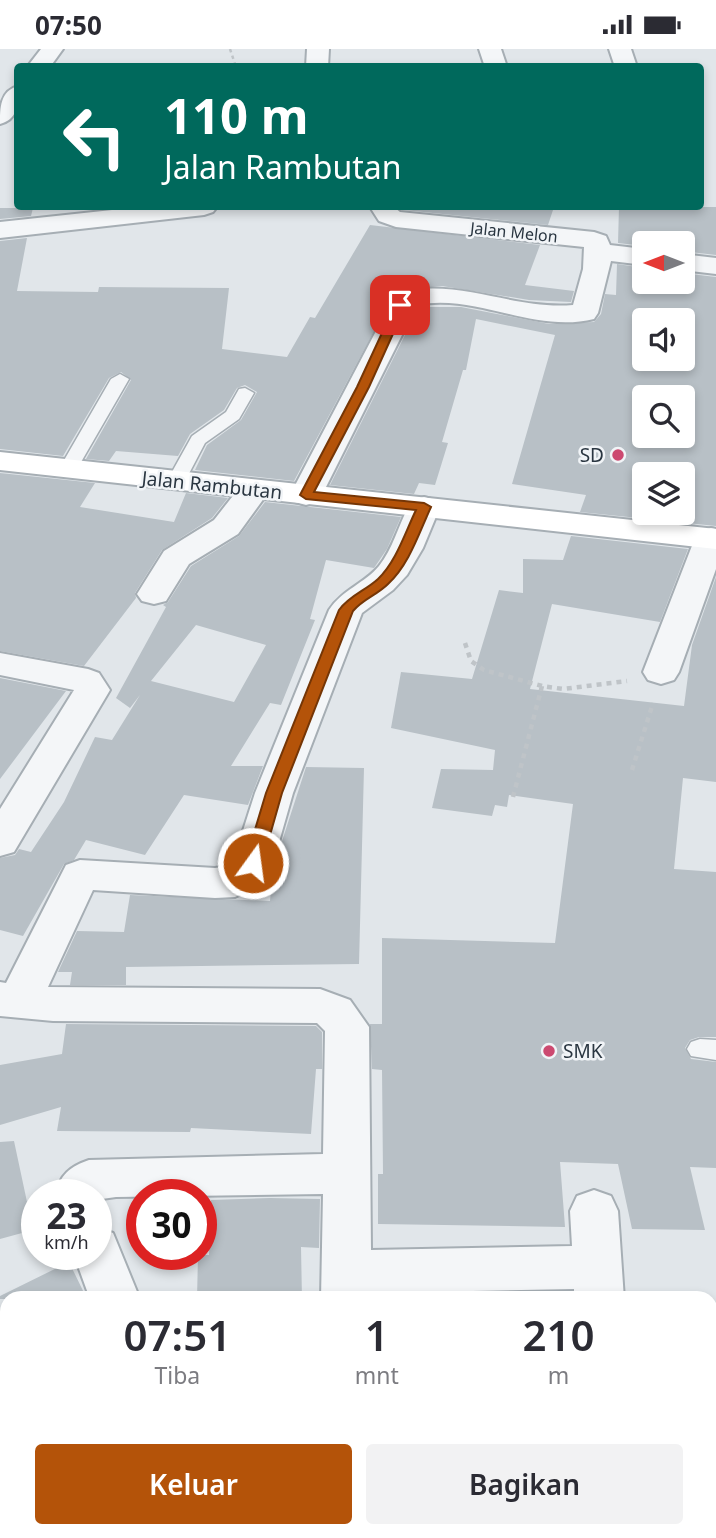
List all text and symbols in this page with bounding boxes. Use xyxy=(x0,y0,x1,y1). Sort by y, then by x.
text: 07:50 xyxy=(35,7,102,43)
text: 110 m xyxy=(164,82,309,148)
icon: left xyxy=(49,91,140,182)
text: Jalan Rambutan xyxy=(164,145,402,188)
street label: Jalan Melon xyxy=(467,216,559,248)
north arrow xyxy=(632,231,695,294)
map controls xyxy=(632,231,695,525)
pin xyxy=(370,275,430,335)
icon: arrive xyxy=(381,286,419,324)
button: sound xyxy=(632,308,695,371)
button: search xyxy=(632,385,695,448)
place label: SD xyxy=(580,442,604,468)
marker: SD xyxy=(610,447,626,463)
button: layers xyxy=(632,462,695,525)
street label: Jalan Rambutan xyxy=(139,464,283,505)
position arrow xyxy=(216,826,290,900)
place label: SMK xyxy=(563,1038,603,1064)
marker: SMK xyxy=(541,1043,557,1059)
speed limit sign: 30 xyxy=(126,1179,217,1270)
text: 23 xyxy=(46,1192,87,1239)
text: km/h xyxy=(44,1230,89,1254)
text: 07:51 xyxy=(124,1306,231,1363)
text: 1 xyxy=(365,1306,389,1363)
text: 210 xyxy=(522,1306,594,1363)
text: Tiba xyxy=(155,1359,200,1391)
text: mnt xyxy=(355,1359,399,1391)
text: m xyxy=(548,1359,569,1391)
button: Keluar xyxy=(35,1444,352,1524)
button: Bagikan xyxy=(366,1444,683,1524)

